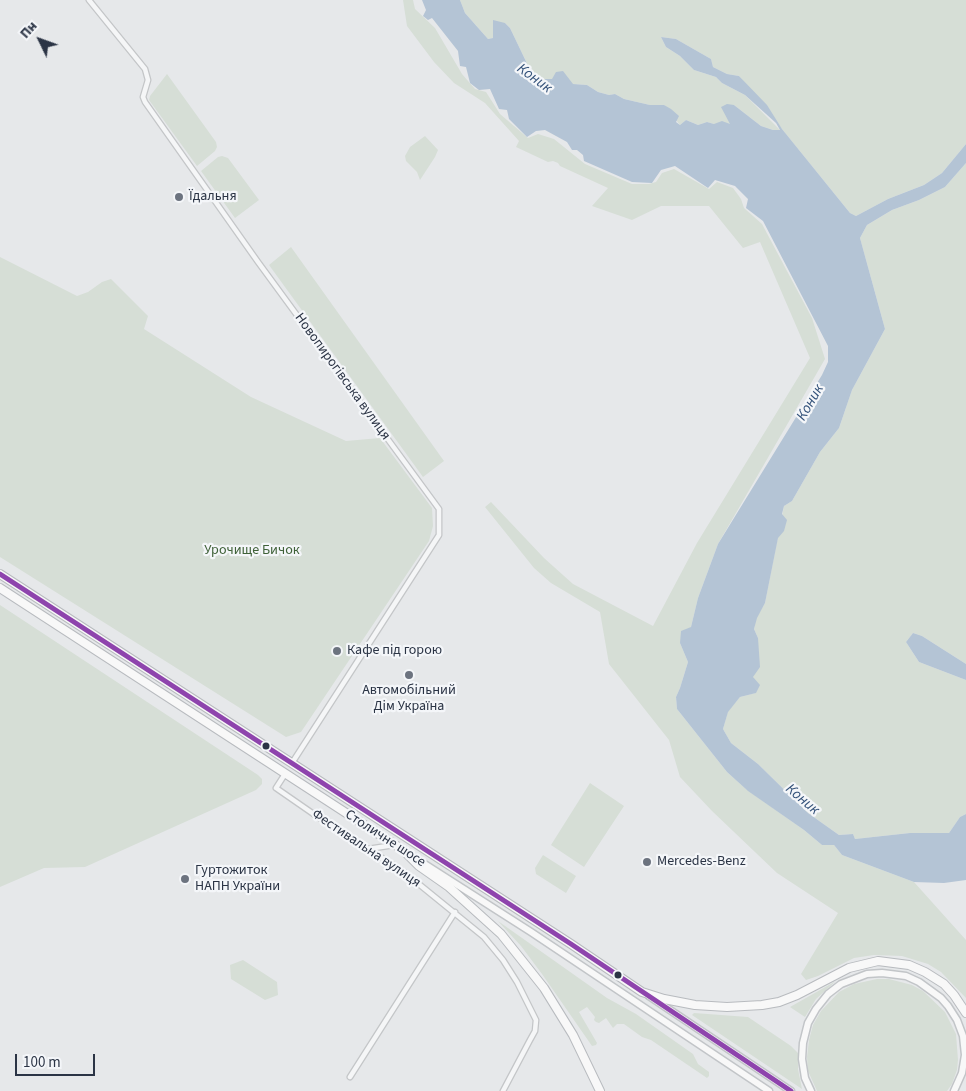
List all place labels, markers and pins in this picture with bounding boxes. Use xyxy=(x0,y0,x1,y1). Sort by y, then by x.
place label: Їдальня xyxy=(189,189,237,205)
marker: Їдальня xyxy=(173,191,185,203)
place label: Кафе під горою xyxy=(347,643,442,659)
marker: Кафе під горою xyxy=(331,645,343,657)
marker: Автомобільний Дім Україна xyxy=(403,669,415,681)
place label: Автомобільний Дім Україна xyxy=(362,683,456,716)
unlabelled marker xyxy=(261,741,271,751)
place label: Mercedes-Benz xyxy=(657,854,746,870)
marker: Mercedes-Benz xyxy=(641,856,653,868)
place label: Гуртожиток НАПН України xyxy=(195,863,280,896)
marker: Гуртожиток НАПН України xyxy=(179,873,191,885)
unlabelled marker xyxy=(613,970,623,980)

